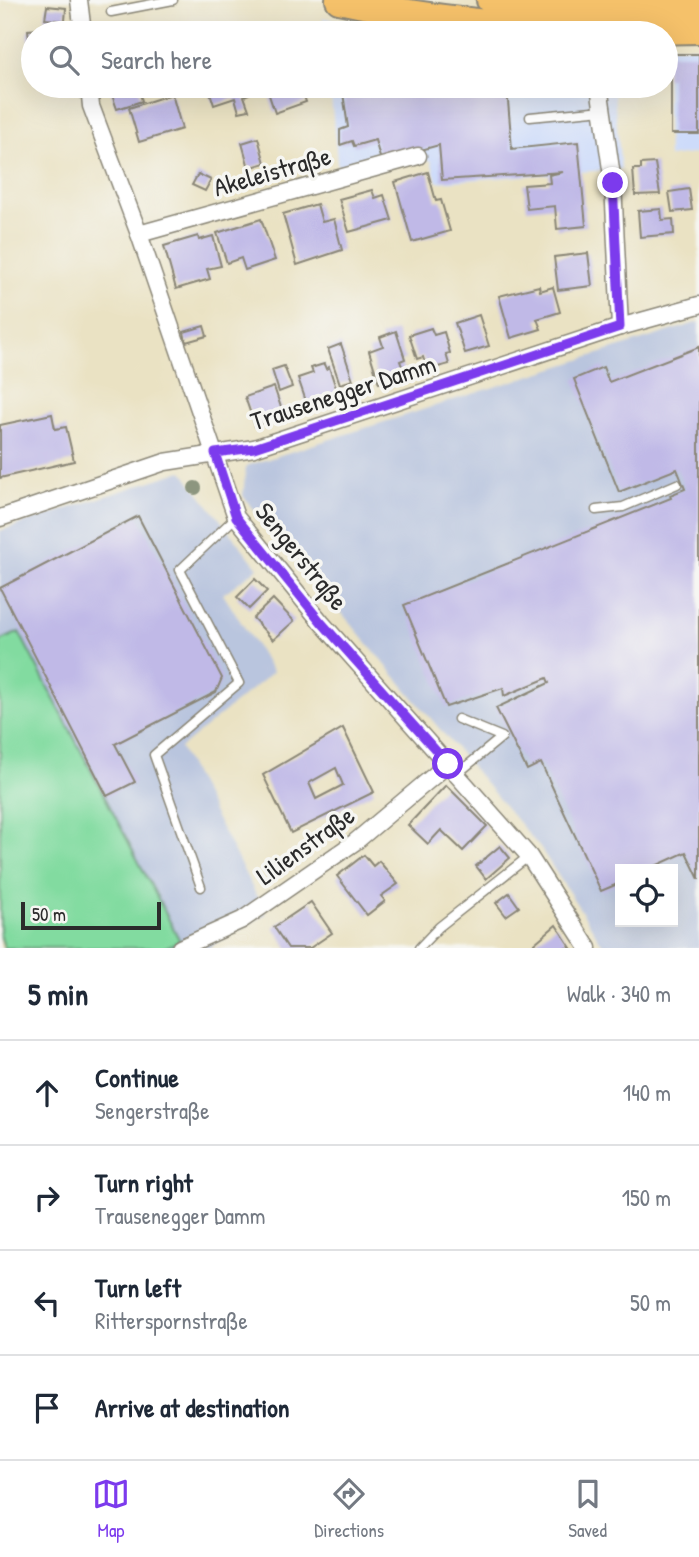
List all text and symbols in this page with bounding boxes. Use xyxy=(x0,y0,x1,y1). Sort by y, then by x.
search box xyxy=(21,21,678,98)
icon: search xyxy=(45,41,83,79)
text: Search here xyxy=(101,42,212,77)
street label: Akeleistraße xyxy=(209,138,335,204)
route end xyxy=(597,167,628,198)
street label: Trausenegger Damm xyxy=(246,346,440,438)
street label: Sengerstraße xyxy=(248,495,356,617)
route start xyxy=(432,748,463,779)
street label: Lilienstraße xyxy=(249,797,361,893)
map controls xyxy=(615,864,678,927)
button: locate xyxy=(615,864,678,927)
scale bar xyxy=(21,899,161,931)
text: 50 m xyxy=(32,901,66,927)
text: 5 min xyxy=(28,974,88,1014)
text: Walk · 340 m xyxy=(567,978,671,1009)
text: Continue xyxy=(95,1060,179,1095)
icon: ahead xyxy=(28,1074,66,1112)
text: 140 m xyxy=(623,1077,671,1108)
text: Sengerstraße xyxy=(95,1095,209,1126)
text: Turn right xyxy=(95,1165,193,1200)
icon: right xyxy=(28,1179,66,1217)
text: 150 m xyxy=(622,1182,671,1213)
text: Trausenegger Damm xyxy=(95,1200,265,1231)
text: Turn left xyxy=(95,1270,181,1305)
icon: left xyxy=(28,1284,66,1322)
text: 50 m xyxy=(630,1287,671,1318)
text: Ritterspornstraße xyxy=(95,1305,248,1336)
icon: arrive xyxy=(28,1389,66,1427)
text: Arrive at destination xyxy=(95,1390,290,1425)
tab: Map xyxy=(92,1475,130,1543)
tab: Directions xyxy=(314,1475,384,1543)
tab: Saved xyxy=(568,1475,607,1543)

